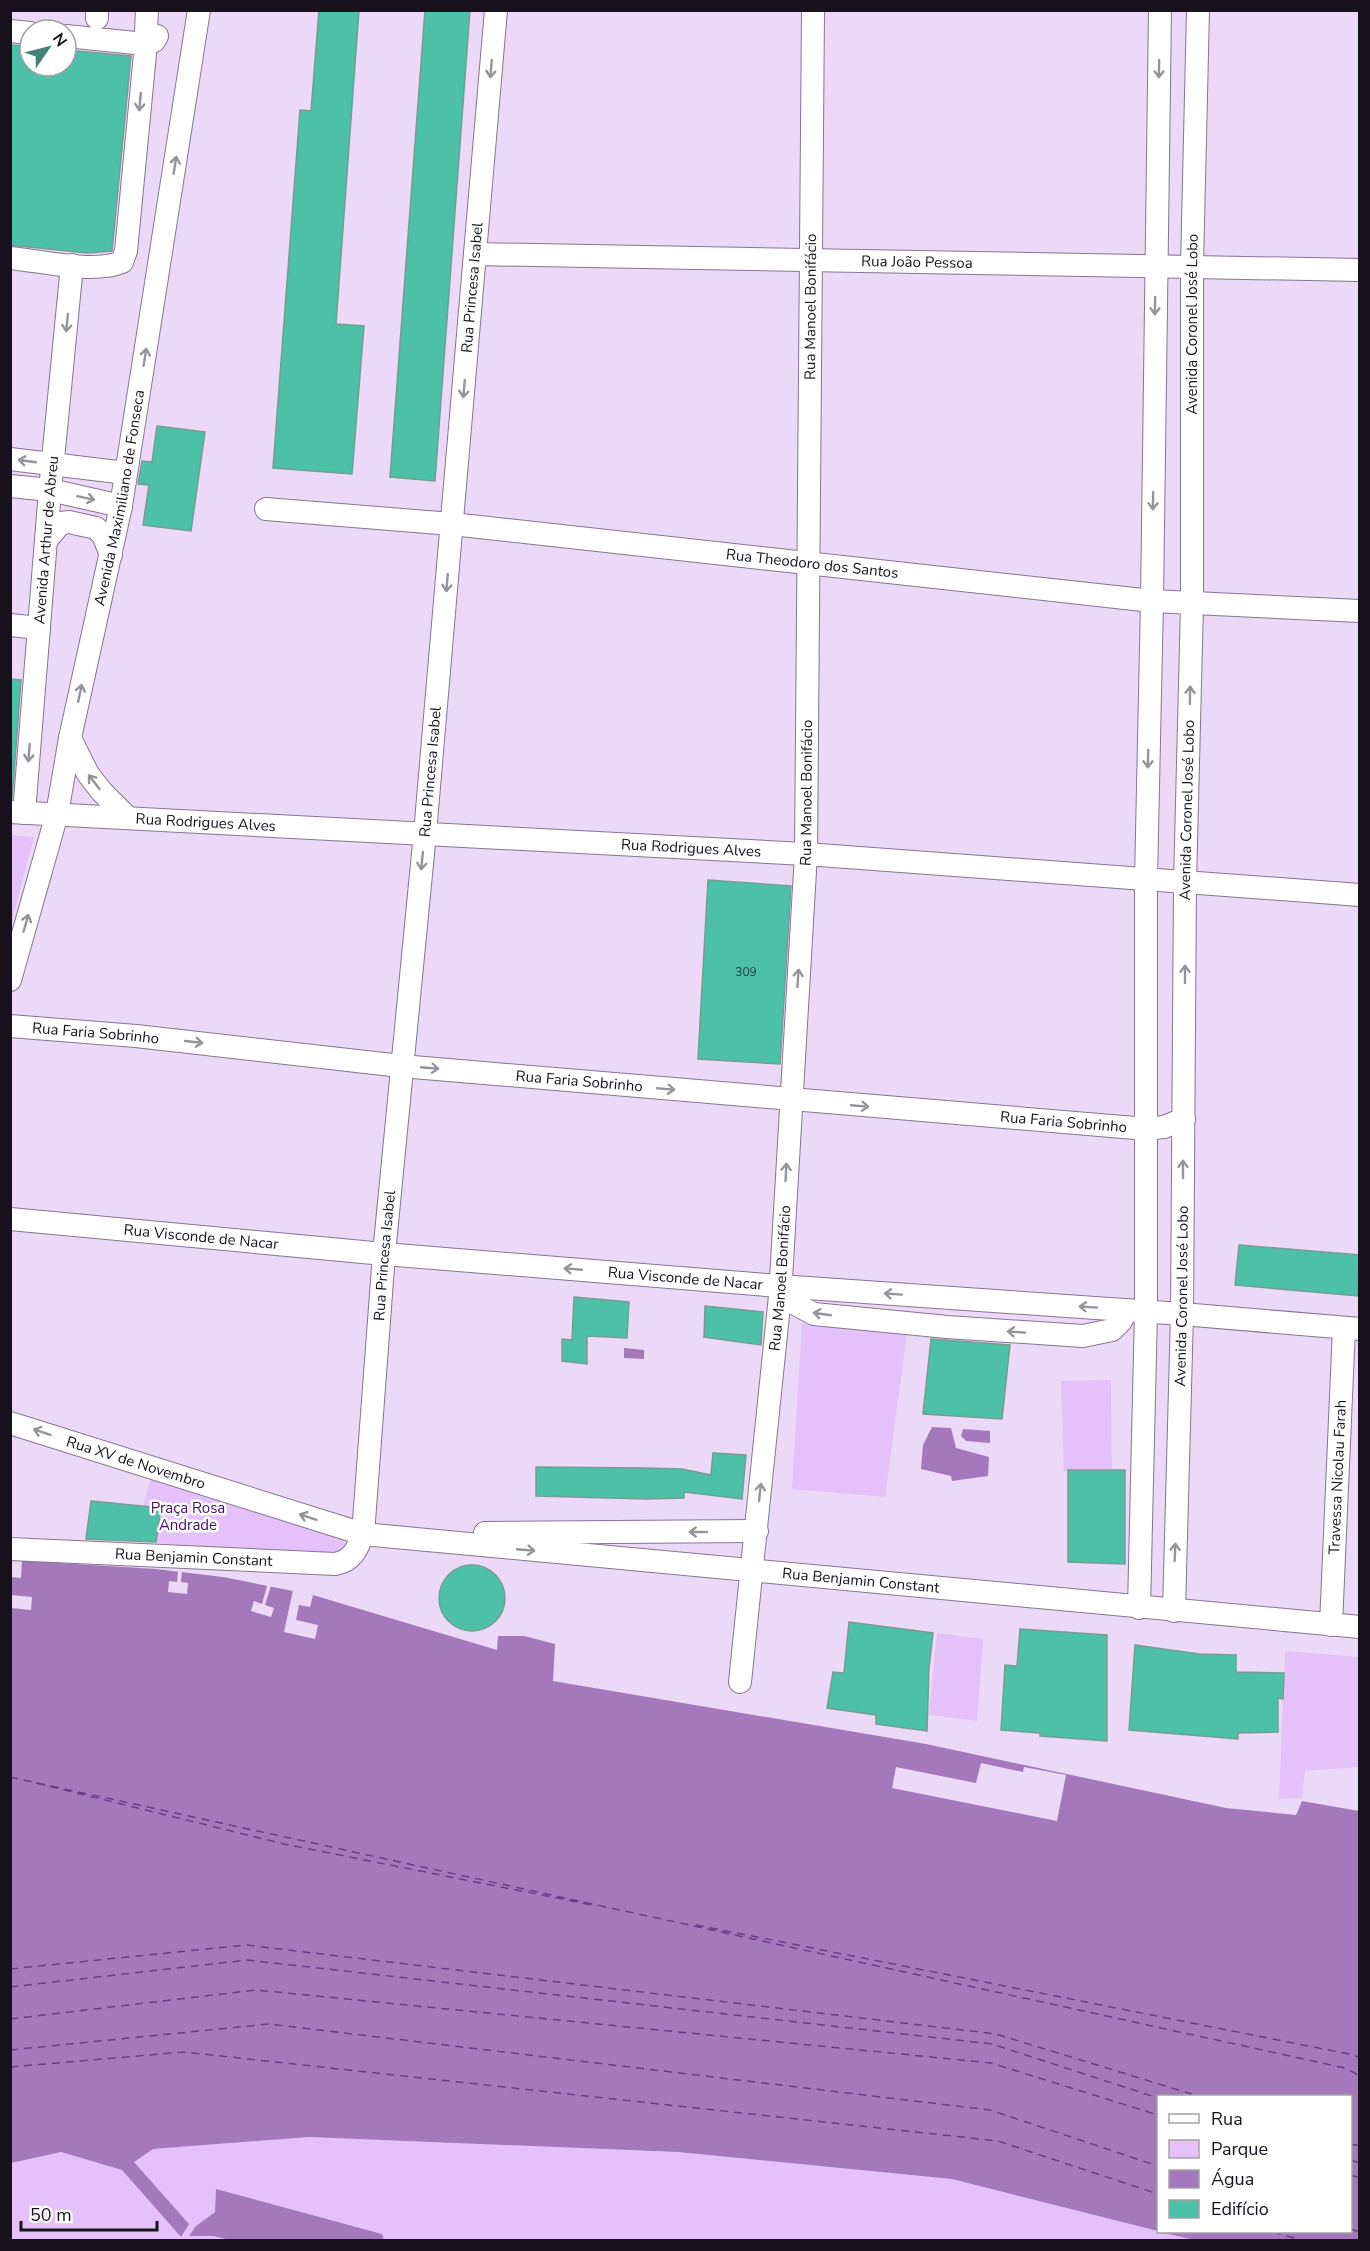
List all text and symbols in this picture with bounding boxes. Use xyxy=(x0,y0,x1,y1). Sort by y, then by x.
north arrow xyxy=(18,18,78,78)
text: N xyxy=(47,29,72,51)
one-way arrow xyxy=(485,58,496,78)
one-way arrow xyxy=(1153,58,1165,78)
one-way arrow xyxy=(134,92,145,112)
one-way arrow xyxy=(170,155,181,175)
street label: Rua Princesa Isabel xyxy=(456,221,488,354)
street label: Rua Manoel Bonifácio xyxy=(800,234,821,380)
street label: Avenida Coronel José Lobo xyxy=(1182,234,1203,415)
street label: Rua João Pessoa xyxy=(861,251,973,273)
one-way arrow xyxy=(1149,295,1161,315)
one-way arrow xyxy=(61,313,72,333)
one-way arrow xyxy=(140,348,151,368)
one-way arrow xyxy=(458,378,469,398)
street label: Avenida Maximiliano de Fonseca xyxy=(89,388,149,608)
one-way arrow xyxy=(17,455,37,466)
street label: Avenida Arthur de Abreu xyxy=(29,455,63,625)
one-way arrow xyxy=(1147,490,1159,510)
one-way arrow xyxy=(76,493,96,504)
street label: Rua Theodoro dos Santos xyxy=(725,544,899,583)
one-way arrow xyxy=(441,572,452,592)
one-way arrow xyxy=(75,684,87,703)
one-way arrow xyxy=(1184,685,1195,705)
street label: Rua Princesa Isabel xyxy=(415,705,446,838)
street label: Avenida Coronel José Lobo xyxy=(1175,719,1199,901)
street label: Rua Manoel Bonifácio xyxy=(795,720,817,867)
one-way arrow xyxy=(23,742,34,762)
one-way arrow xyxy=(1143,748,1154,768)
one-way arrow xyxy=(88,774,101,790)
street label: Rua Rodrigues Alves xyxy=(135,809,276,836)
street label: Rua Rodrigues Alves xyxy=(620,834,762,862)
one-way arrow xyxy=(416,850,427,870)
one-way arrow xyxy=(21,914,33,933)
house number: 309 xyxy=(735,964,757,980)
one-way arrow xyxy=(1179,964,1190,984)
one-way arrow xyxy=(793,968,804,988)
street label: Rua Faria Sobrinho xyxy=(31,1018,160,1049)
one-way arrow xyxy=(184,1037,204,1048)
one-way arrow xyxy=(419,1063,439,1074)
street label: Rua Faria Sobrinho xyxy=(515,1066,644,1096)
one-way arrow xyxy=(655,1084,675,1095)
one-way arrow xyxy=(850,1101,870,1112)
street label: Rua Faria Sobrinho xyxy=(999,1107,1128,1137)
one-way arrow xyxy=(1177,1159,1189,1179)
one-way arrow xyxy=(781,1163,792,1183)
street label: Rua Princesa Isabel xyxy=(369,1189,400,1322)
street label: Rua Manoel Bonifácio xyxy=(764,1204,795,1352)
street label: Avenida Coronel José Lobo xyxy=(1170,1206,1193,1387)
street label: Rua Visconde de Nacar xyxy=(123,1220,280,1254)
street label: Rua Visconde de Nacar xyxy=(607,1262,764,1295)
one-way arrow xyxy=(564,1263,583,1274)
one-way arrow xyxy=(884,1288,904,1299)
one-way arrow xyxy=(1078,1301,1098,1312)
one-way arrow xyxy=(813,1309,832,1320)
one-way arrow xyxy=(1007,1326,1026,1337)
street label: Travessa Nicolau Farah xyxy=(1324,1399,1351,1555)
one-way arrow xyxy=(33,1426,52,1437)
street label: Rua XV de Novembro xyxy=(64,1431,208,1494)
one-way arrow xyxy=(755,1483,766,1503)
park label: Praça Rosa Andrade xyxy=(151,1498,225,1535)
one-way arrow xyxy=(299,1511,318,1522)
one-way arrow xyxy=(689,1526,709,1538)
one-way arrow xyxy=(1170,1543,1181,1563)
street label: Rua Benjamin Constant xyxy=(115,1544,274,1571)
one-way arrow xyxy=(516,1545,536,1556)
street label: Rua Benjamin Constant xyxy=(781,1563,941,1598)
legend xyxy=(1157,2095,1352,2233)
text: Rua xyxy=(1211,2107,1243,2131)
text: Parque xyxy=(1211,2137,1268,2161)
text: Água xyxy=(1211,2167,1254,2191)
scale bar xyxy=(21,2194,158,2232)
text: Edifício xyxy=(1211,2197,1269,2221)
text: 50 m xyxy=(30,2203,72,2227)

